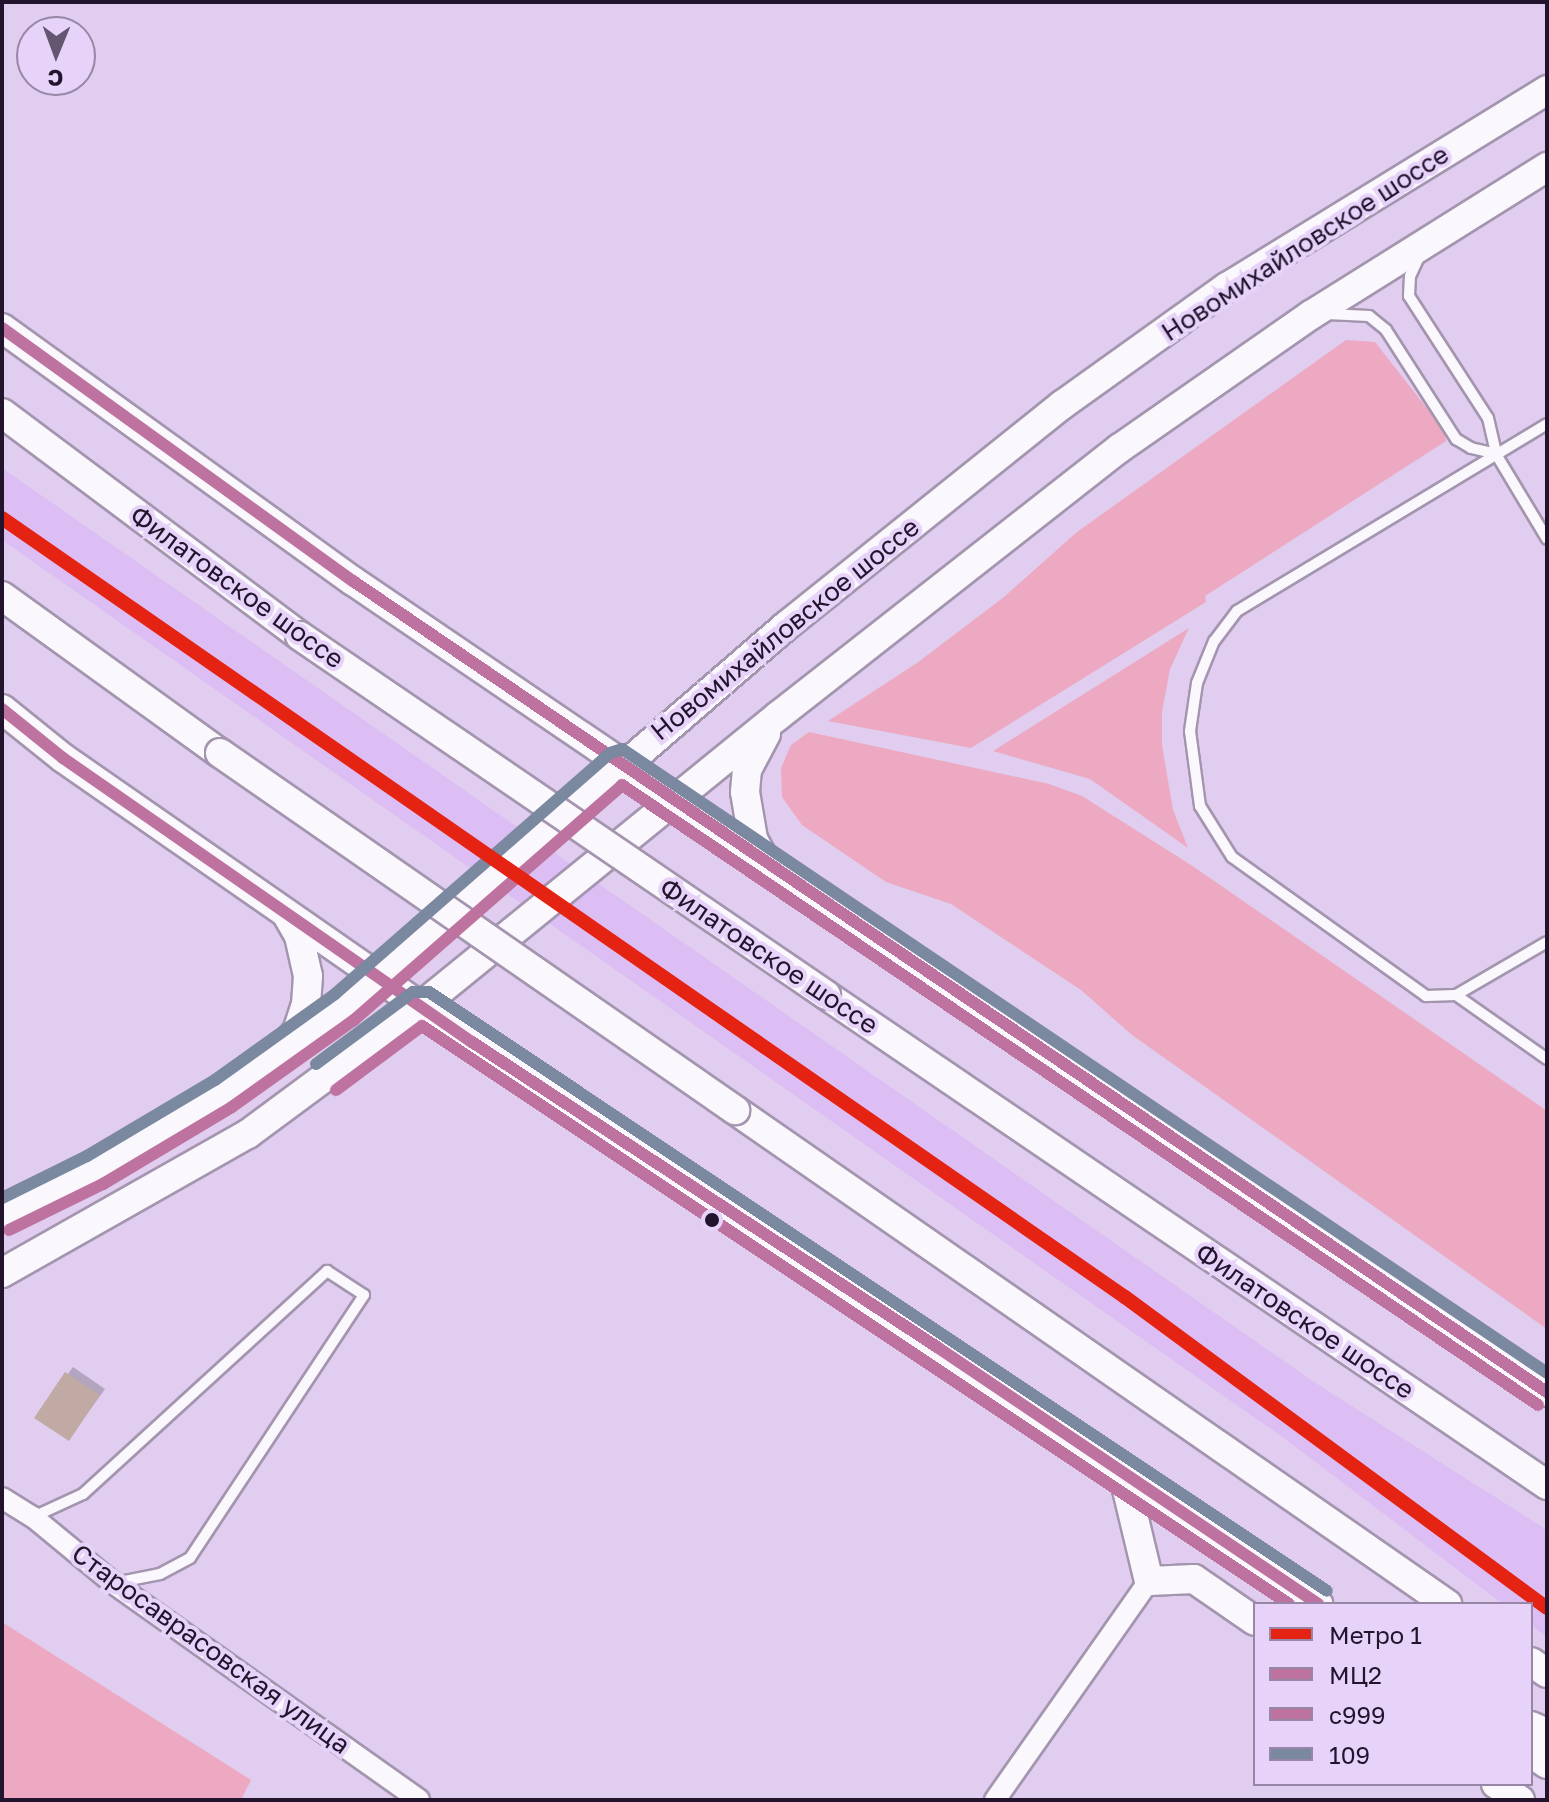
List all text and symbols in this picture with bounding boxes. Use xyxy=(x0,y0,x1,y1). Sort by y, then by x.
north arrow xyxy=(16,16,96,96)
text: С xyxy=(48,65,64,92)
street label: Новомихайловское шоссе xyxy=(1156,138,1454,348)
street label: Филатовское шоссе xyxy=(124,499,350,675)
street label: Новомихайловское шоссе xyxy=(645,511,925,747)
street label: Филатовское шоссе xyxy=(654,871,884,1041)
unlabelled marker xyxy=(704,1212,720,1228)
street label: Филатовское шоссе xyxy=(1190,1236,1420,1406)
street label: Старосаврасовская улица xyxy=(66,1538,356,1760)
legend xyxy=(1253,1602,1533,1786)
text: Метро 1 xyxy=(1329,1620,1422,1649)
text: МЦ2 xyxy=(1329,1660,1382,1689)
text: с999 xyxy=(1329,1700,1386,1729)
text: 109 xyxy=(1329,1740,1370,1769)

